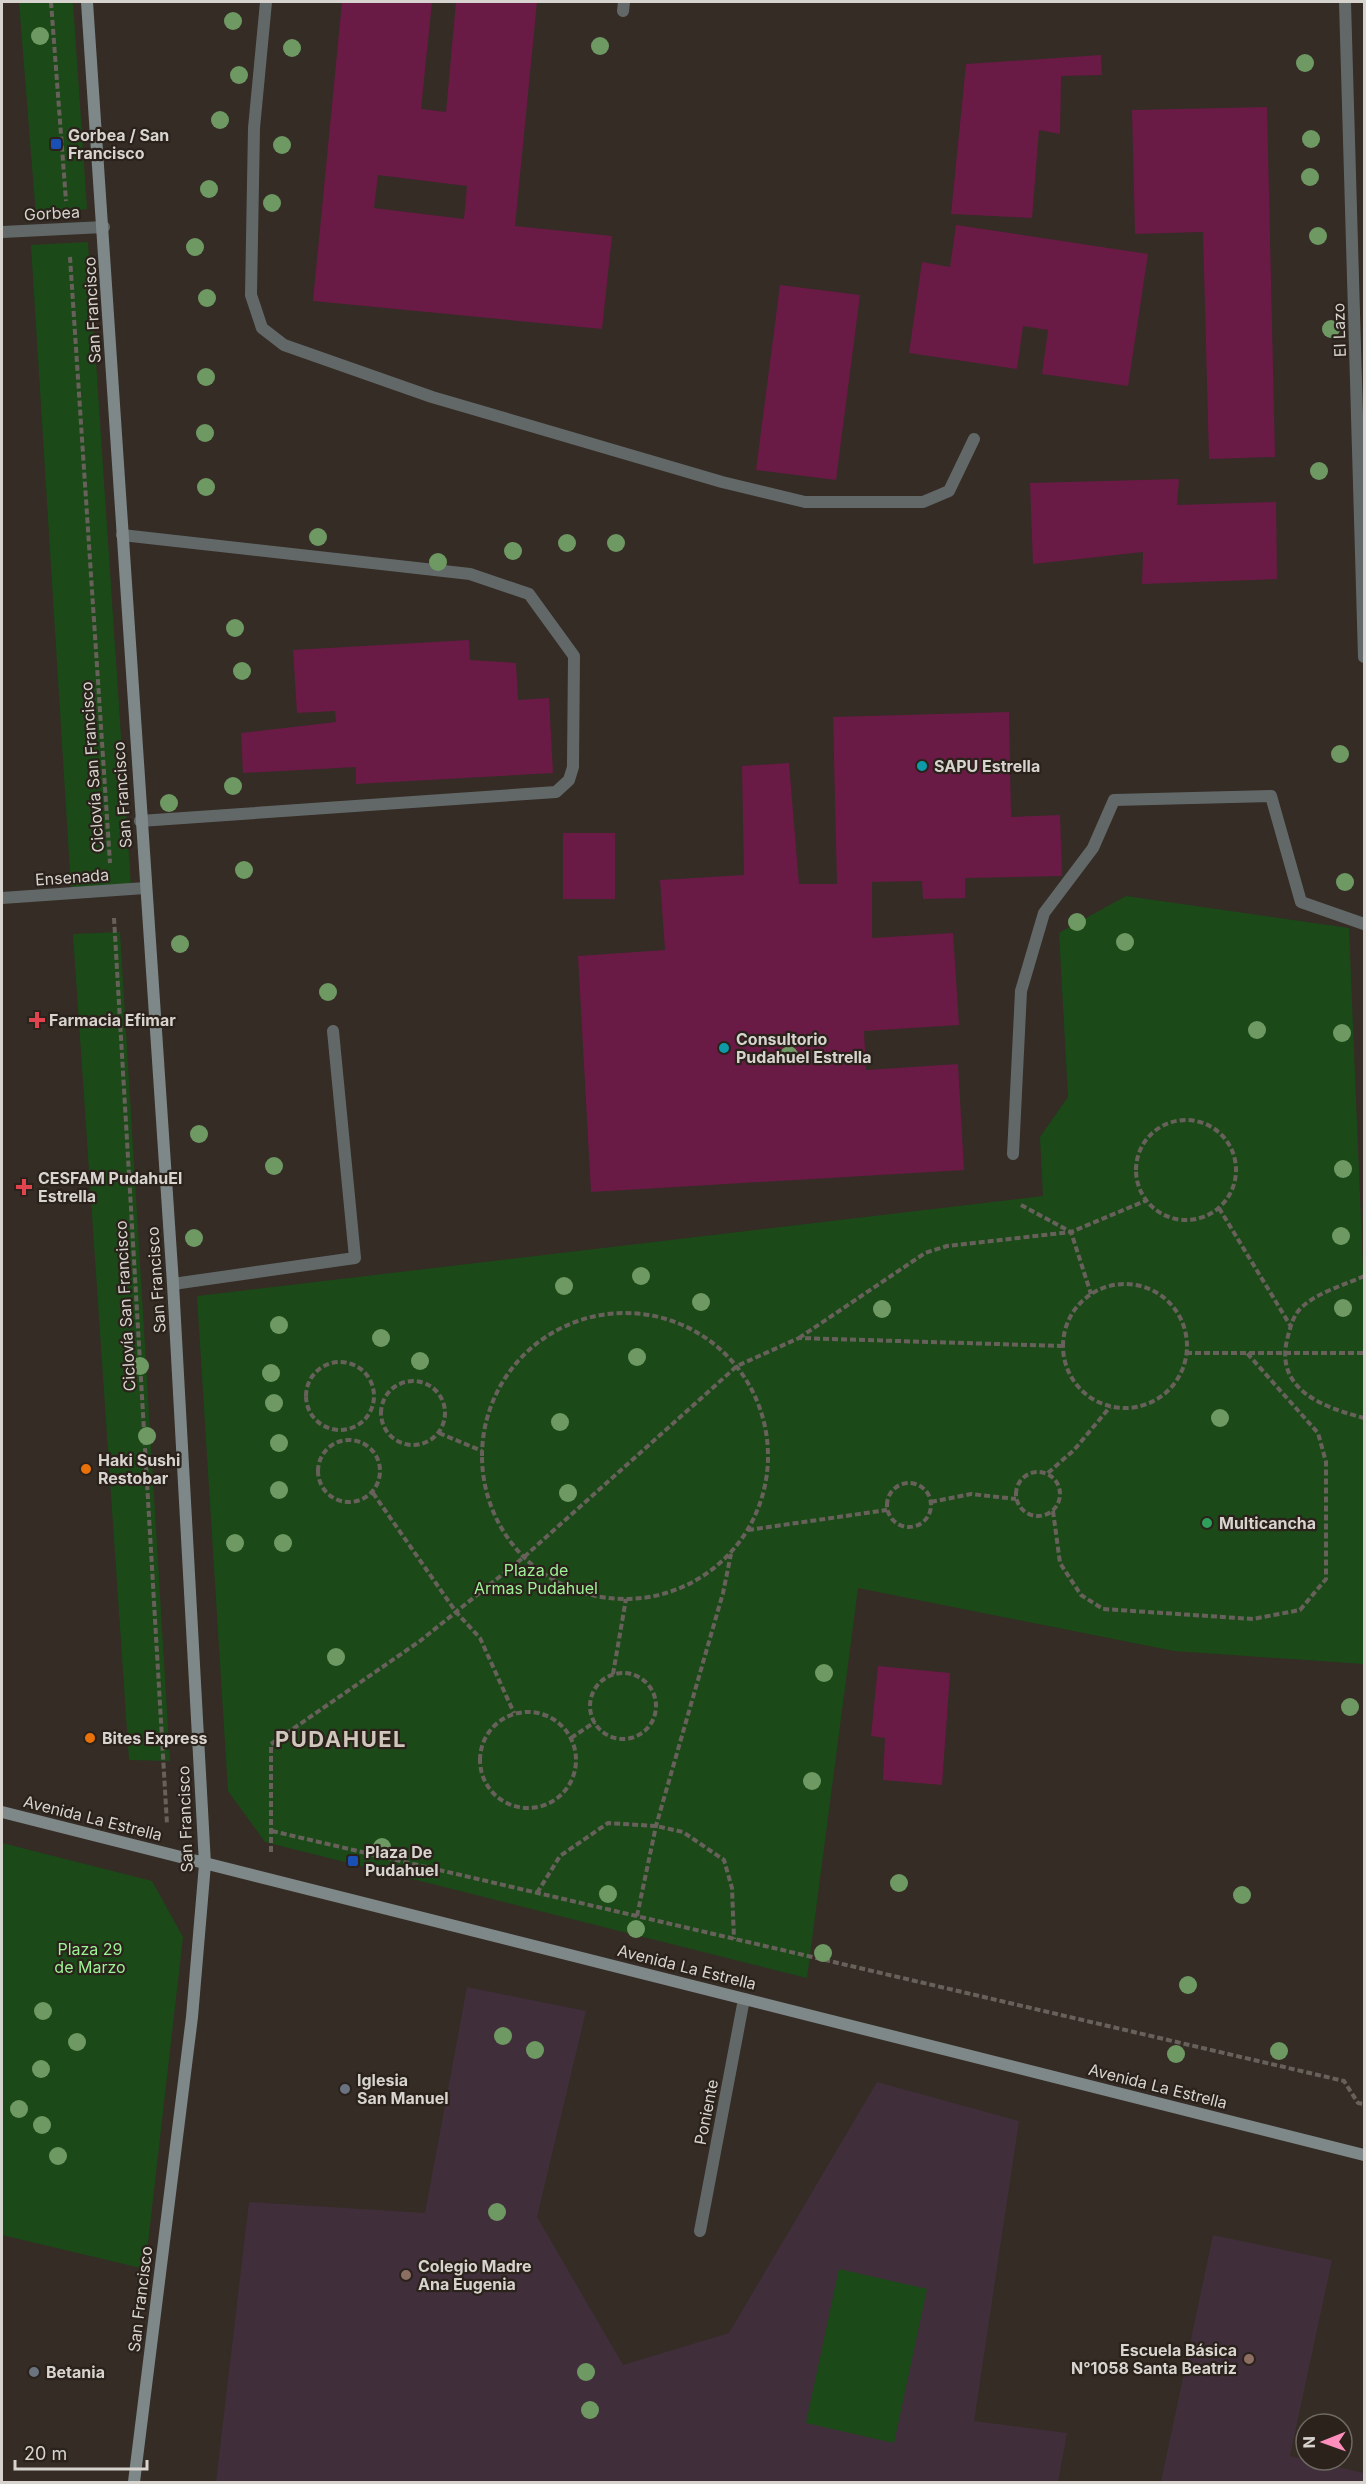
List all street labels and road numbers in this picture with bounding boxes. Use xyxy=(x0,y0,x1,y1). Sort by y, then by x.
street label: Gorbea xyxy=(23,202,81,224)
street label: San Francisco xyxy=(79,256,105,364)
street label: El Lazo xyxy=(1328,303,1350,357)
street label: Ciclovía San Francisco xyxy=(76,681,108,853)
street label: San Francisco xyxy=(108,741,136,849)
street label: Ensenada xyxy=(34,864,110,890)
street label: Ciclovía San Francisco xyxy=(111,1220,139,1392)
street label: San Francisco xyxy=(142,1226,170,1334)
street label: San Francisco xyxy=(173,1765,197,1873)
street label: Avenida La Estrella xyxy=(22,1791,164,1845)
street label: Avenida La Estrella xyxy=(616,1940,758,1994)
street label: Avenida La Estrella xyxy=(1087,2059,1229,2113)
street label: Poniente xyxy=(690,2078,722,2146)
street label: San Francisco xyxy=(124,2245,156,2353)

